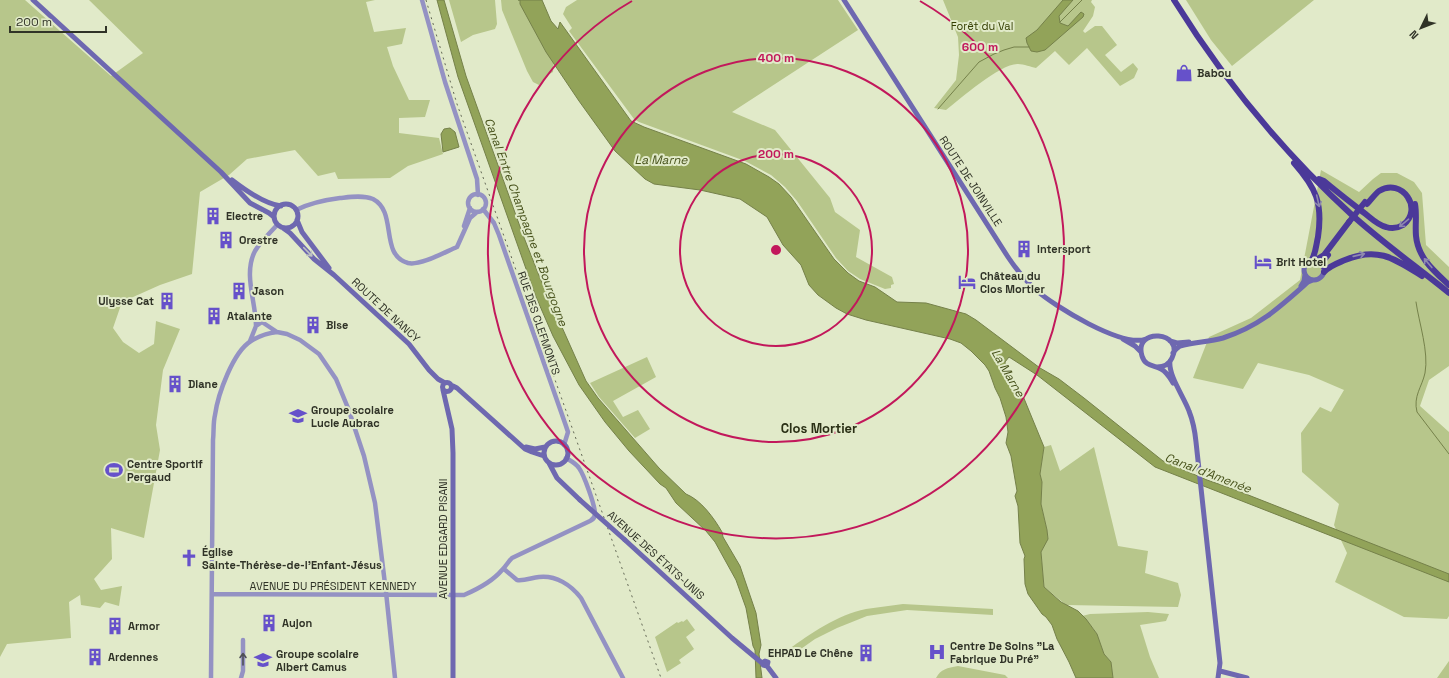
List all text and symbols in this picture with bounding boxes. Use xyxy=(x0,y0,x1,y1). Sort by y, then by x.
scale bar xyxy=(10,8,106,34)
north arrow xyxy=(1401,8,1441,48)
text: 200 m xyxy=(16,14,52,30)
park label: Forêt du Val xyxy=(951,19,1013,33)
text: N xyxy=(1406,27,1421,42)
text: 600 m xyxy=(962,39,998,55)
text: 400 m xyxy=(758,50,794,66)
shop icon: Babou xyxy=(1174,63,1194,83)
place label: Babou xyxy=(1197,66,1231,80)
water label: Canal Entre Champagne et Bourgogne xyxy=(481,116,572,329)
street label: ROUTE DE JOINVILLE xyxy=(937,133,1005,229)
text: 200 m xyxy=(758,146,794,162)
water label: La Marne xyxy=(635,152,688,168)
one-way arrow xyxy=(1314,194,1322,207)
building icon: Electre xyxy=(203,206,223,226)
place label: Electre xyxy=(226,209,263,223)
one-way arrow xyxy=(1398,218,1409,227)
building icon: Orestre xyxy=(216,230,236,250)
place label: Orestre xyxy=(239,233,278,247)
building icon: Intersport xyxy=(1014,239,1034,259)
place label: Intersport xyxy=(1037,242,1091,256)
centre of rings xyxy=(769,243,783,257)
one-way arrow xyxy=(303,247,313,257)
one-way arrow xyxy=(1352,251,1365,259)
hotel icon: Brit Hotel xyxy=(1253,252,1273,272)
place label: Brit Hotel xyxy=(1276,255,1326,269)
one-way arrow xyxy=(1423,258,1432,269)
street label: RUE DES CLEFMONTS xyxy=(515,269,563,377)
place label: Château du Clos Mortier xyxy=(980,269,1045,296)
hotel icon: Château du Clos Mortier xyxy=(957,272,977,292)
street label: ROUTE DE NANCY xyxy=(349,275,423,346)
building icon: Jason xyxy=(229,281,249,301)
place label: Jason xyxy=(252,284,284,298)
building icon: Ulysse Cat xyxy=(157,291,177,311)
place label: Ulysse Cat xyxy=(98,294,154,308)
building icon: Atalante xyxy=(204,306,224,326)
place label: Atalante xyxy=(227,309,272,323)
building icon: Bise xyxy=(303,315,323,335)
place label: Bise xyxy=(326,318,348,332)
water label: La Marne xyxy=(988,346,1029,401)
building icon: Diane xyxy=(165,374,185,394)
place label: Diane xyxy=(188,377,218,391)
place label: Groupe scolaire Lucie Aubrac xyxy=(311,403,394,430)
school or university icon: Groupe scolaire Lucie Aubrac xyxy=(288,406,308,426)
district label: Clos Mortier xyxy=(781,420,857,437)
water label: Canal d'Amenée xyxy=(1163,449,1254,497)
place label: Centre Sportif Pergaud xyxy=(127,457,203,484)
sports icon: Centre Sportif Pergaud xyxy=(104,460,124,480)
street label: AVENUE EDGARD PISANI xyxy=(436,479,450,599)
street label: AVENUE DES ÉTATS-UNIS xyxy=(604,508,708,603)
place label: Église Sainte-Thérèse-de-l'Enfant-Jésus xyxy=(202,545,382,572)
church icon: Église Sainte-Thérèse-de-l'Enfant-Jésus xyxy=(179,548,199,568)
street label: AVENUE DU PRÉSIDENT KENNEDY xyxy=(250,579,417,593)
building icon: Aujon xyxy=(259,613,279,633)
building icon: Armor xyxy=(105,616,125,636)
place label: Aujon xyxy=(282,616,312,630)
place label: Armor xyxy=(128,619,160,633)
place label: Centre De Soins "La Fabrique Du Pré" xyxy=(950,639,1055,666)
hospital icon: Centre De Soins "La Fabrique Du Pré" xyxy=(927,642,947,662)
building icon: EHPAD Le Chêne xyxy=(856,643,876,663)
place label: EHPAD Le Chêne xyxy=(768,646,853,660)
building icon: Ardennes xyxy=(85,647,105,667)
place label: Groupe scolaire Albert Camus xyxy=(276,647,359,674)
place label: Ardennes xyxy=(108,650,158,664)
school or university icon: Groupe scolaire Albert Camus xyxy=(253,650,273,670)
one-way arrow xyxy=(239,653,247,666)

